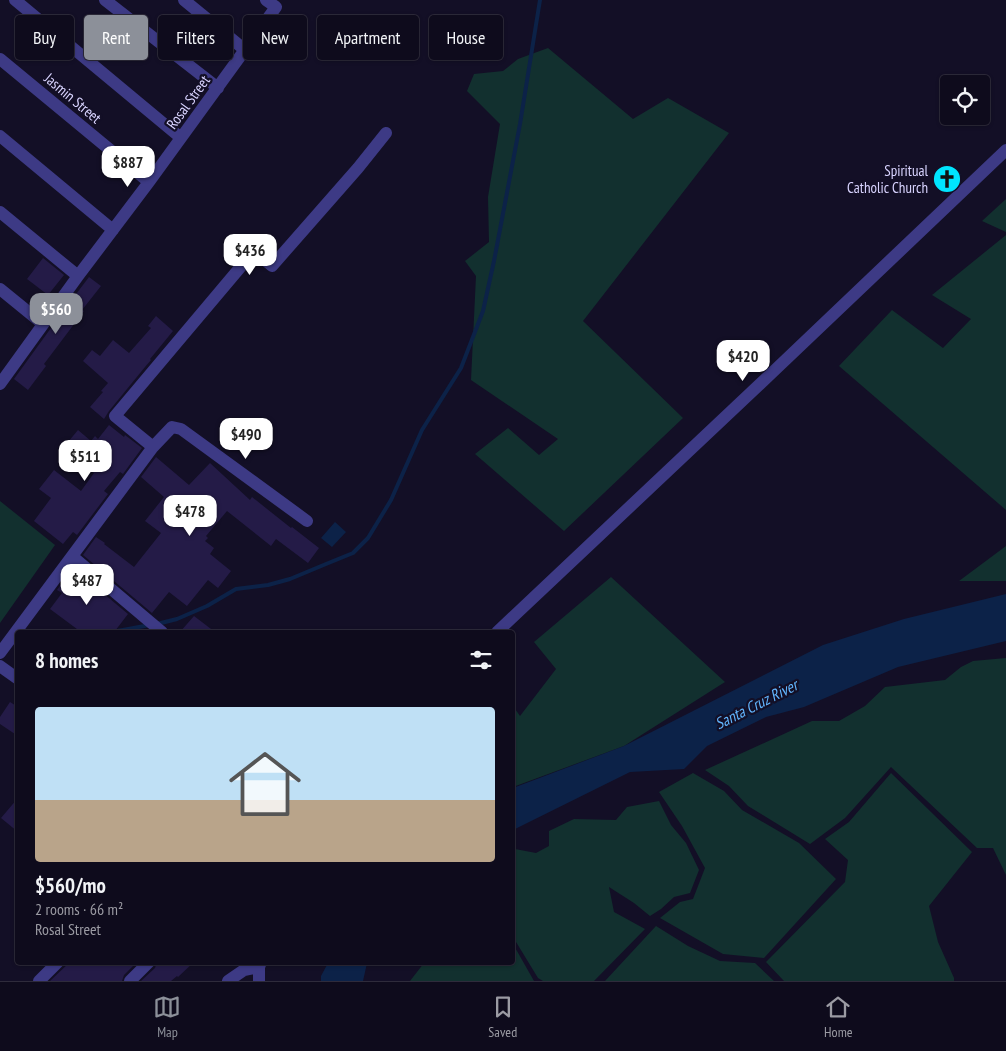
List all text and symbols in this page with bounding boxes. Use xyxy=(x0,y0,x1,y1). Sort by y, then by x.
chip: Buy xyxy=(15,15,74,60)
chip: Rent xyxy=(84,15,148,60)
chip: Filters xyxy=(158,15,233,60)
chip: New xyxy=(243,15,307,60)
chip: Apartment xyxy=(317,15,419,60)
chip: House xyxy=(429,15,503,60)
street label: Jasmin Street xyxy=(40,68,105,127)
street label: Rosal Street xyxy=(162,71,214,133)
map controls xyxy=(940,75,990,125)
button: locate xyxy=(940,75,990,125)
pin: $887 xyxy=(98,146,158,188)
text: $887 xyxy=(113,152,143,172)
place label: Spiritual Catholic Church xyxy=(847,161,928,197)
church icon: Spiritual Catholic Church xyxy=(932,164,962,194)
pin: $436 xyxy=(220,234,280,276)
text: $436 xyxy=(235,240,265,260)
pin: $560 xyxy=(26,292,86,335)
text: $560 xyxy=(41,299,71,319)
pin: $420 xyxy=(713,340,773,382)
text: $420 xyxy=(728,346,758,366)
pin: $490 xyxy=(216,418,276,460)
text: $490 xyxy=(231,424,261,444)
pin: $511 xyxy=(55,440,115,482)
text: $511 xyxy=(70,446,100,466)
pin: $478 xyxy=(160,494,220,537)
text: $478 xyxy=(175,501,205,521)
pin: $487 xyxy=(57,564,117,606)
text: $487 xyxy=(72,570,102,590)
icon: filters xyxy=(467,646,495,674)
text: 8 homes xyxy=(35,647,98,674)
water label: Santa Cruz River xyxy=(711,673,803,733)
icon: home xyxy=(220,739,310,829)
text: $560/mo xyxy=(35,872,106,899)
text: 2 rooms · 66 m² xyxy=(35,899,123,919)
text: Rosal Street xyxy=(35,919,101,939)
tab: Map xyxy=(153,993,181,1041)
tab: Saved xyxy=(488,993,517,1041)
tab: Home xyxy=(824,993,853,1041)

